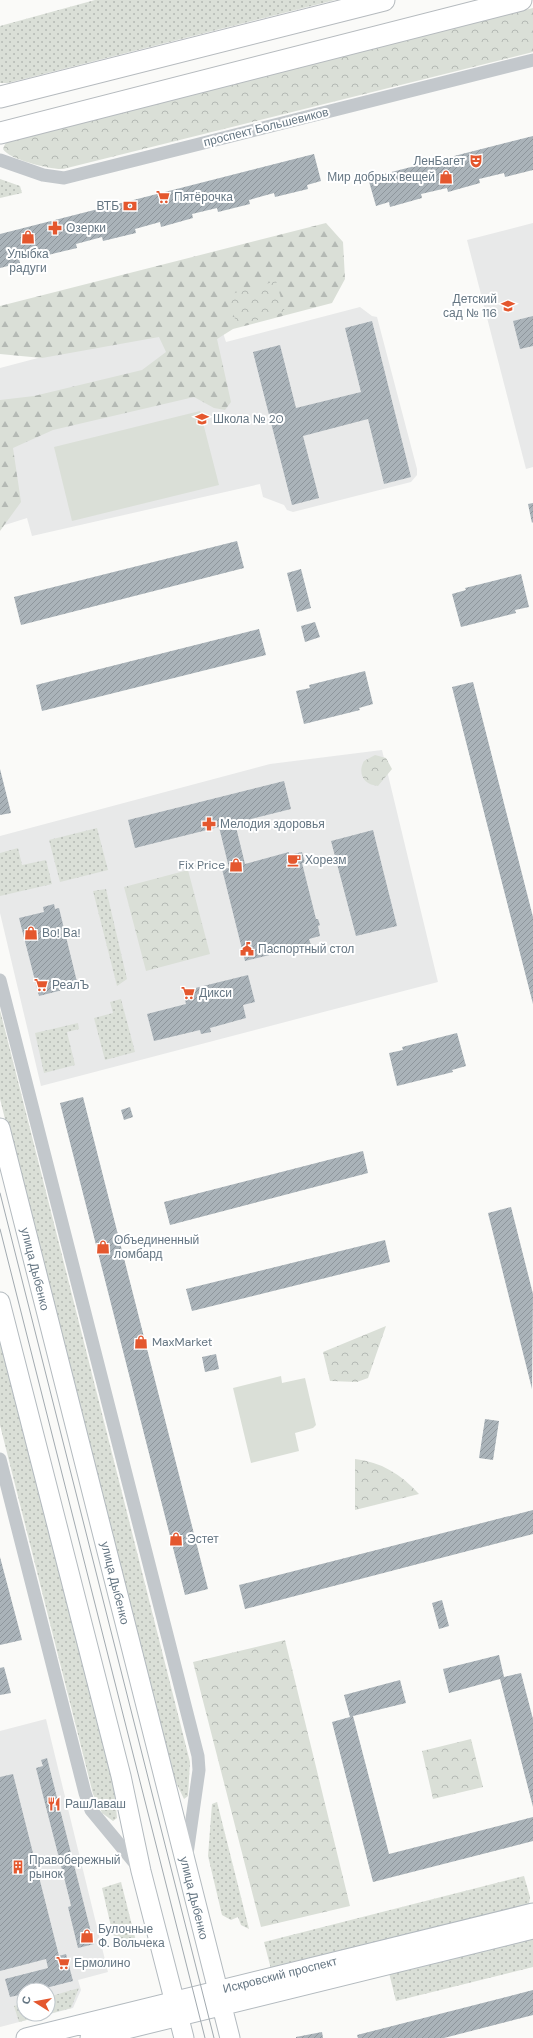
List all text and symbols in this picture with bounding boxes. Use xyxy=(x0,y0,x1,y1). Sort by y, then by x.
street label: проспект Большевиков xyxy=(202,104,330,150)
place label: ЛенБагет xyxy=(413,153,466,169)
theatre icon: ЛенБагет xyxy=(468,153,484,169)
place label: Мир добрых вещей xyxy=(327,169,435,185)
shop icon: Мир добрых вещей xyxy=(438,169,454,185)
supermarket icon: Пятёрочка xyxy=(155,189,171,205)
place label: Пятёрочка xyxy=(174,189,233,205)
place label: ВТБ xyxy=(97,198,119,214)
bank icon: ВТБ xyxy=(122,198,138,214)
pharmacy icon: Озерки xyxy=(47,220,63,236)
place label: Озерки xyxy=(66,220,106,236)
shop icon: Улыбка радуги xyxy=(20,229,36,245)
place label: Улыбка радуги xyxy=(7,246,49,276)
place label: Детский сад № 116 xyxy=(443,291,497,321)
school or university icon: Детский сад № 116 xyxy=(500,298,516,314)
school or university icon: Школа № 20 xyxy=(194,411,210,427)
place label: Школа № 20 xyxy=(213,411,284,427)
pharmacy icon: Мелодия здоровья xyxy=(201,816,217,832)
place label: Мелодия здоровья xyxy=(220,816,325,832)
cafe icon: Хорезм xyxy=(286,852,302,868)
place label: Хорезм xyxy=(305,852,346,868)
place label: Fix Price xyxy=(179,857,225,873)
shop icon: Fix Price xyxy=(228,857,244,873)
shop icon: Во! Ва! xyxy=(23,925,39,941)
place label: Во! Ва! xyxy=(42,925,81,941)
public building icon: Паспортный стол xyxy=(239,941,255,957)
place label: Паспортный стол xyxy=(258,941,354,957)
supermarket icon: РеалЪ xyxy=(33,977,49,993)
place label: РеалЪ xyxy=(52,977,89,993)
supermarket icon: Дикси xyxy=(180,985,196,1001)
place label: Дикси xyxy=(199,985,232,1001)
street label: улица Дыбенко xyxy=(17,1226,53,1313)
place label: Объединенный ломбард xyxy=(114,1232,199,1262)
shop icon: Объединенный ломбард xyxy=(95,1239,111,1255)
shop icon: MaxMarket xyxy=(133,1334,149,1350)
place label: MaxMarket xyxy=(152,1334,213,1350)
shop icon: Эстет xyxy=(168,1531,184,1547)
place label: Эстет xyxy=(187,1531,219,1547)
street label: улица Дыбенко xyxy=(97,1540,133,1627)
restaurant icon: РашЛаваш xyxy=(46,1796,62,1812)
place label: РашЛаваш xyxy=(65,1796,126,1812)
place label: Правобережный рынок xyxy=(29,1852,121,1882)
street label: улица Дыбенко xyxy=(176,1855,212,1942)
building icon: Правобережный рынок xyxy=(10,1859,26,1875)
place label: Булочные Ф. Вольчека xyxy=(98,1921,165,1951)
shop icon: Булочные Ф. Вольчека xyxy=(79,1928,95,1944)
street label: Искровский проспект xyxy=(221,1953,339,1997)
supermarket icon: Ермолино xyxy=(55,1955,71,1971)
place label: Ермолино xyxy=(74,1955,131,1971)
north arrow xyxy=(16,1982,56,2022)
text: С xyxy=(19,1995,34,2005)

